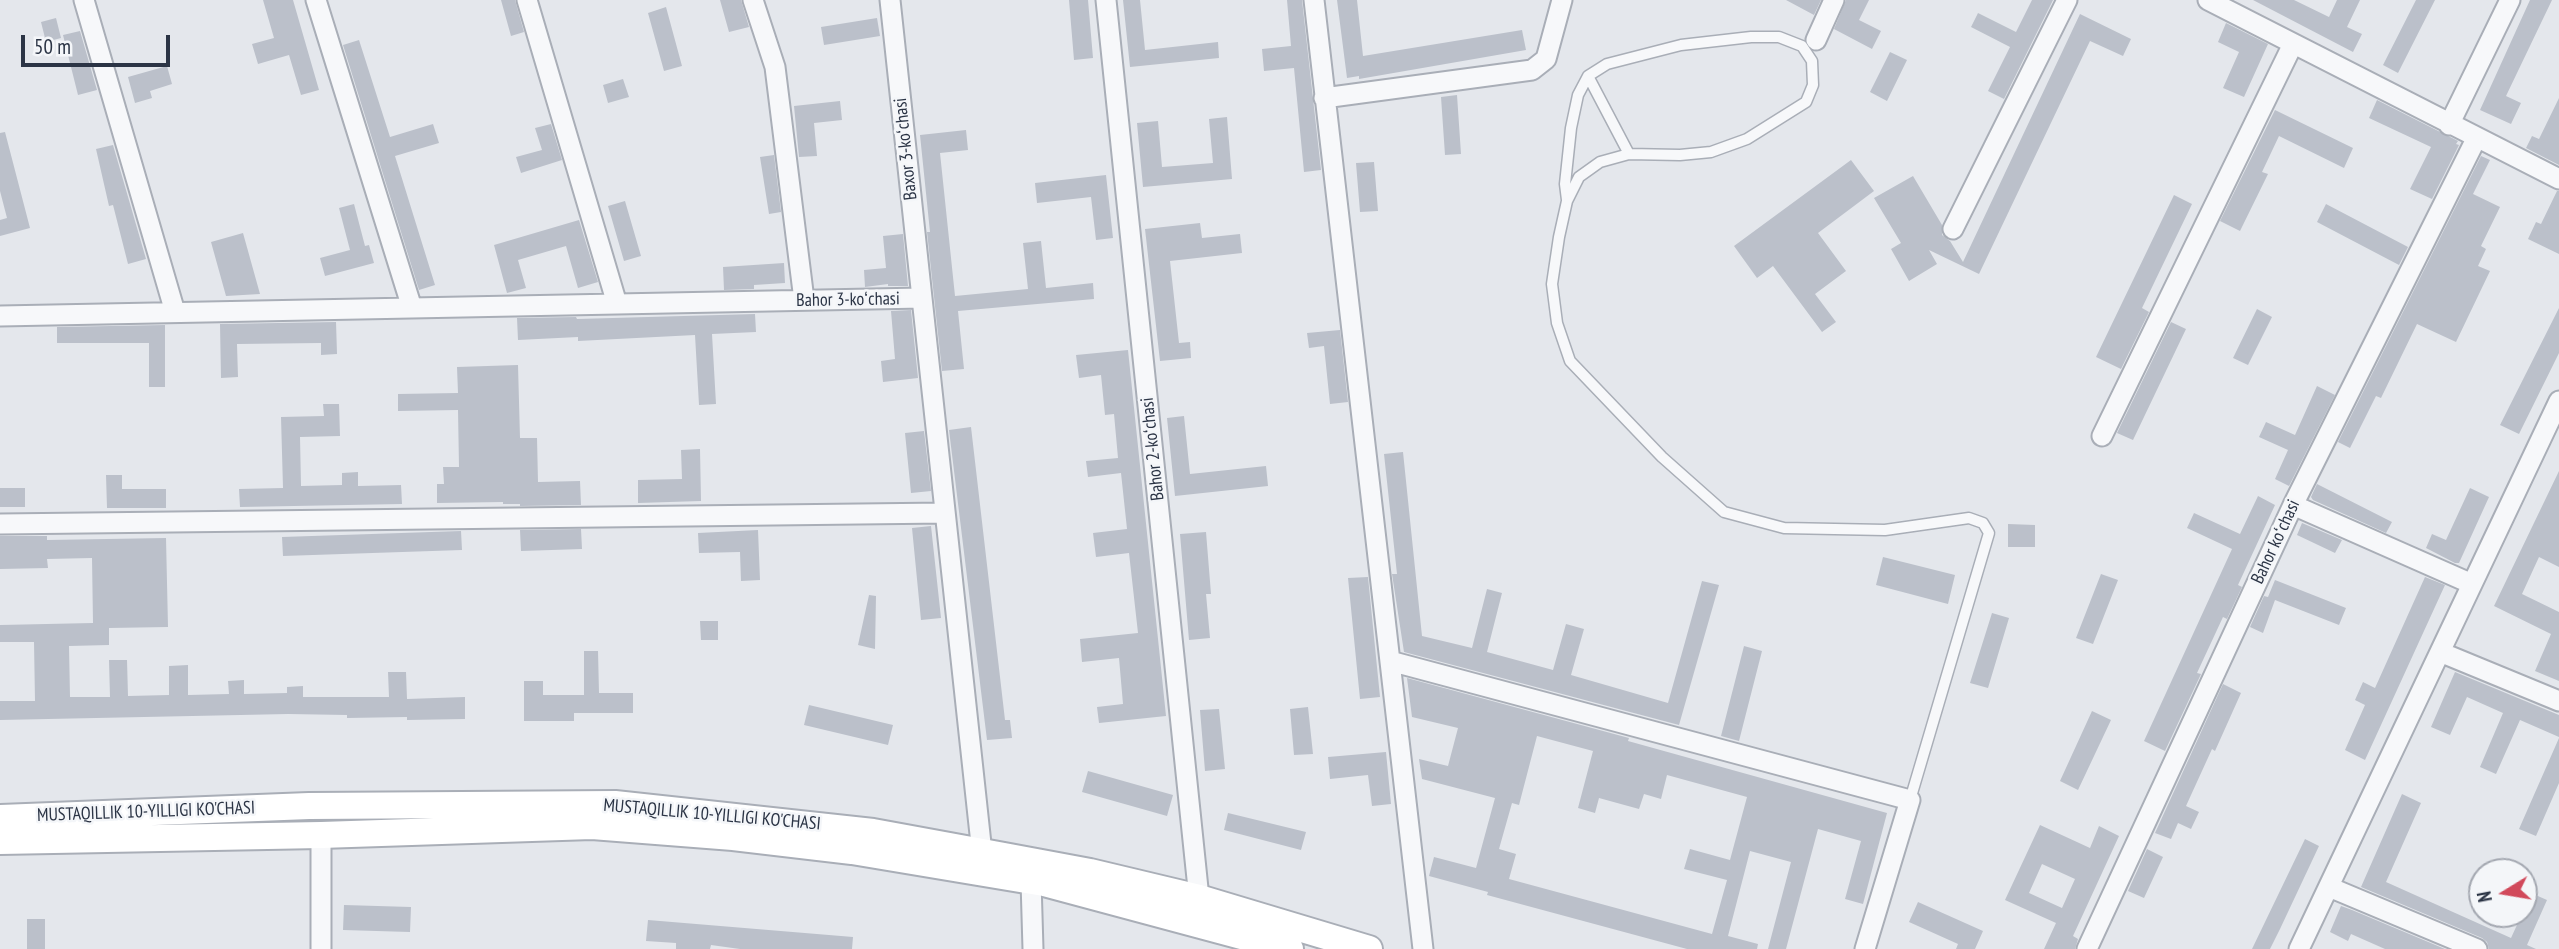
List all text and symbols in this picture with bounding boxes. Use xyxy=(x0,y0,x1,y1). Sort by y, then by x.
scale bar xyxy=(24,21,173,65)
text: 50 m xyxy=(34,33,71,60)
street label: Baxor 3-koʻchasi xyxy=(890,97,922,201)
street label: Bahor 3-koʻchasi xyxy=(796,288,900,312)
street label: Bahor 2-koʻchasi xyxy=(1137,396,1169,502)
street label: Bahor koʻchasi xyxy=(2247,497,2305,587)
street label: MUSTAQILLIK 10-YILLIGI KO'CHASI xyxy=(602,795,822,835)
street label: MUSTAQILLIK 10-YILLIGI KO'CHASI xyxy=(37,797,255,827)
north arrow xyxy=(2468,858,2538,928)
text: N xyxy=(2472,889,2497,904)

